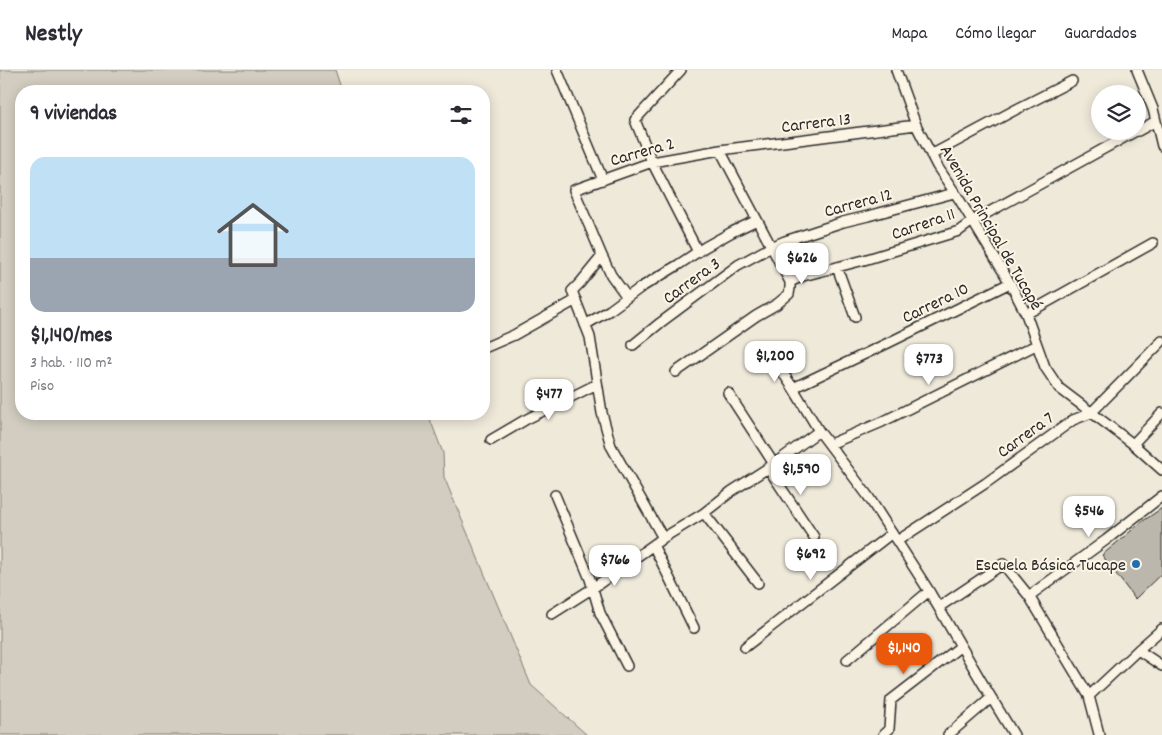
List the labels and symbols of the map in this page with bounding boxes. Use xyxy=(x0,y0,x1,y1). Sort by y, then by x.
street label: Carrera 13 xyxy=(780,108,852,141)
street label: Carrera 2 xyxy=(608,132,678,174)
street label: Avenida Principal de Tucapé xyxy=(932,141,1048,316)
street label: Carrera 12 xyxy=(822,183,896,226)
street label: Carrera 11 xyxy=(889,203,959,248)
pin: $626 xyxy=(772,242,832,285)
street label: Carrera 3 xyxy=(658,253,726,311)
street label: Carrera 10 xyxy=(898,277,974,331)
pin: $1,200 xyxy=(734,340,816,383)
pin: $773 xyxy=(899,344,959,386)
pin: $477 xyxy=(519,378,579,421)
street label: Carrera 7 xyxy=(993,407,1060,465)
pin: $1,590 xyxy=(760,454,842,496)
pin: $546 xyxy=(1059,496,1119,538)
pin: $692 xyxy=(781,538,841,581)
pin: $766 xyxy=(585,544,645,587)
place label: Escuela Básica Tucape xyxy=(975,554,1126,579)
marker: Escuela Básica Tucape xyxy=(1130,558,1142,570)
pin: $1,140 xyxy=(863,632,945,675)

